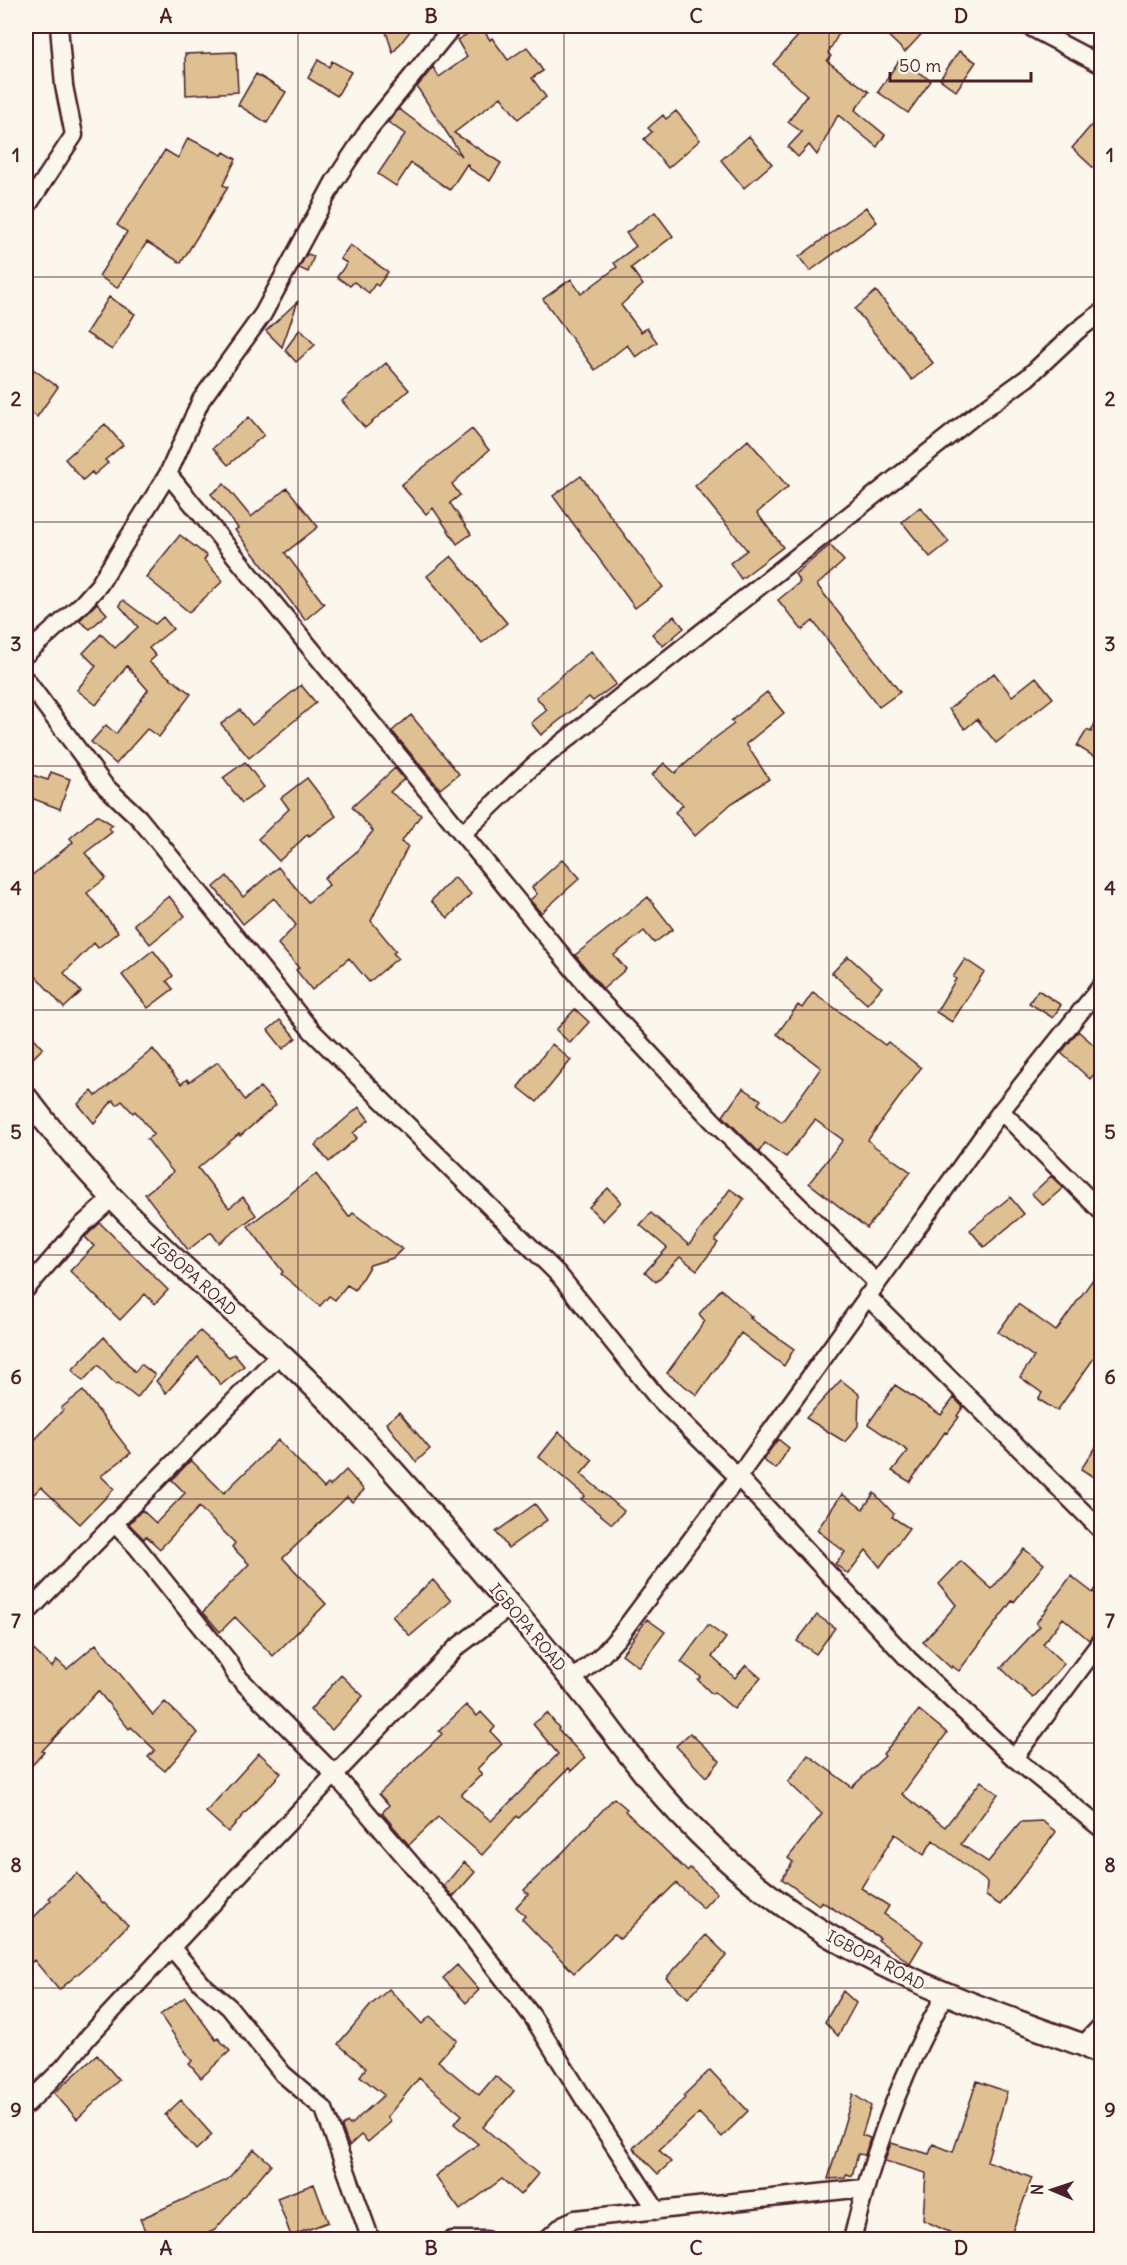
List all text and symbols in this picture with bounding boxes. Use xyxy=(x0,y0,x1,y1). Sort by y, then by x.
text: A xyxy=(160,3,173,28)
text: B xyxy=(424,3,438,28)
text: C xyxy=(689,3,703,28)
text: D xyxy=(954,3,968,28)
scale bar xyxy=(890,45,1031,83)
text: 50 m xyxy=(899,54,941,77)
text: 1 xyxy=(12,142,20,167)
text: 1 xyxy=(1106,142,1114,167)
text: 2 xyxy=(11,386,22,411)
text: 2 xyxy=(1105,386,1116,411)
text: 3 xyxy=(10,631,22,656)
text: 3 xyxy=(1104,631,1116,656)
text: 4 xyxy=(10,875,22,900)
text: 4 xyxy=(1104,875,1116,900)
text: 5 xyxy=(10,1119,22,1144)
text: 5 xyxy=(1104,1119,1116,1144)
street label: IGBOPA ROAD xyxy=(147,1232,241,1320)
text: 6 xyxy=(10,1364,22,1389)
text: 6 xyxy=(1104,1364,1116,1389)
street label: IGBOPA ROAD xyxy=(485,1579,571,1675)
text: 7 xyxy=(11,1608,21,1633)
text: 7 xyxy=(1105,1608,1115,1633)
text: 8 xyxy=(10,1852,22,1877)
text: 8 xyxy=(1104,1852,1116,1877)
street label: IGBOPA ROAD xyxy=(823,1926,929,1994)
text: 9 xyxy=(10,2097,22,2122)
text: 9 xyxy=(1104,2097,1116,2122)
north arrow xyxy=(1022,2160,1082,2220)
text: N xyxy=(1027,2184,1047,2195)
text: A xyxy=(160,2235,173,2260)
text: B xyxy=(424,2235,438,2260)
text: C xyxy=(689,2235,703,2260)
text: D xyxy=(954,2235,968,2260)

